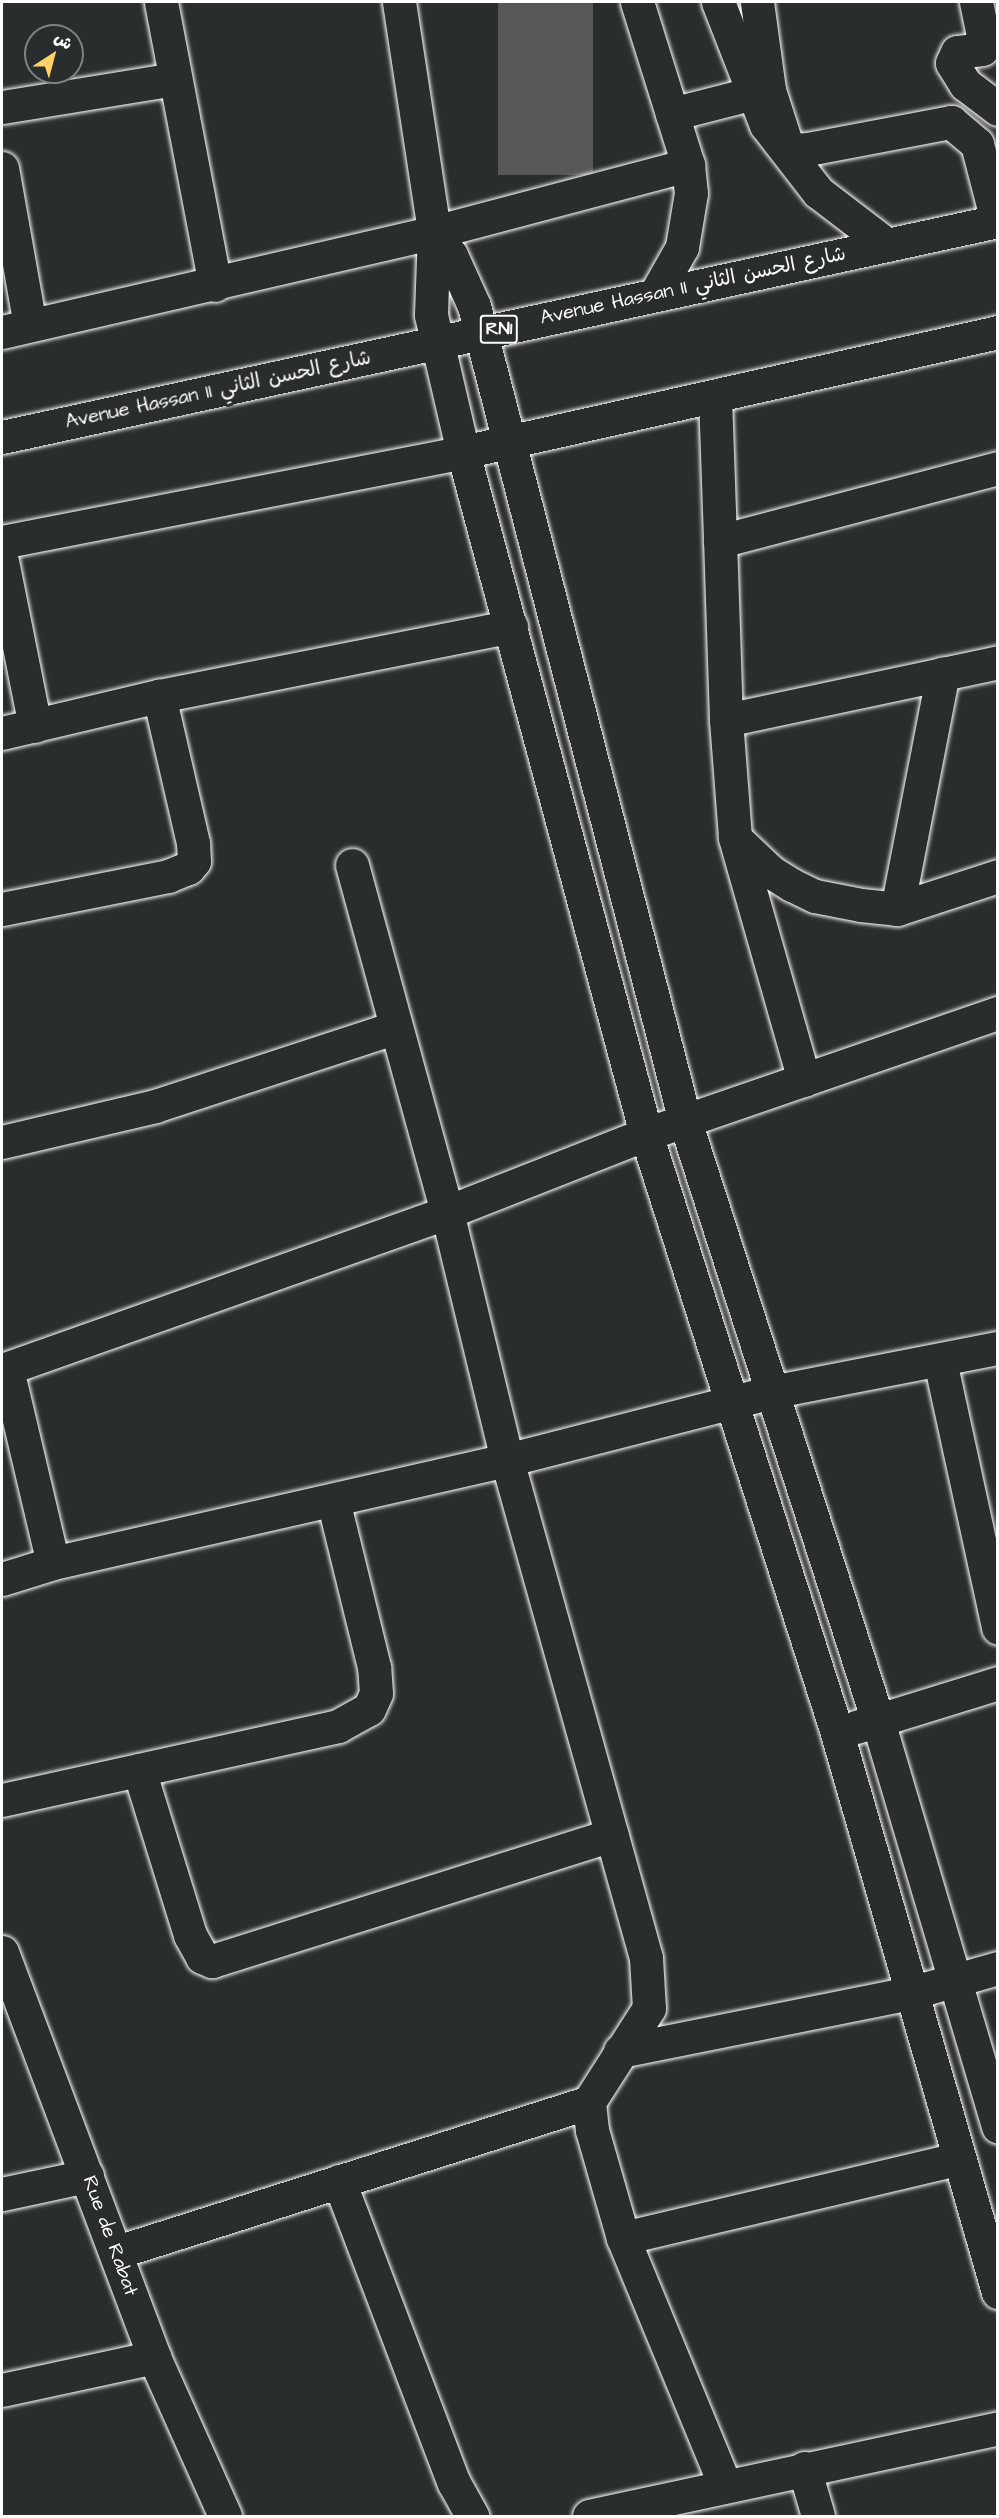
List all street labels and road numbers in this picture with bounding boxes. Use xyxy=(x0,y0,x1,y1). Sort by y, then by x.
street label: Avenue Hassan II شارع الحسن الثاني xyxy=(538,242,848,330)
road number: RN1 xyxy=(480,314,518,344)
street label: Avenue Hassan II شارع الحسن الثاني xyxy=(63,346,373,434)
street label: Rue de Rabat xyxy=(77,2173,143,2299)

